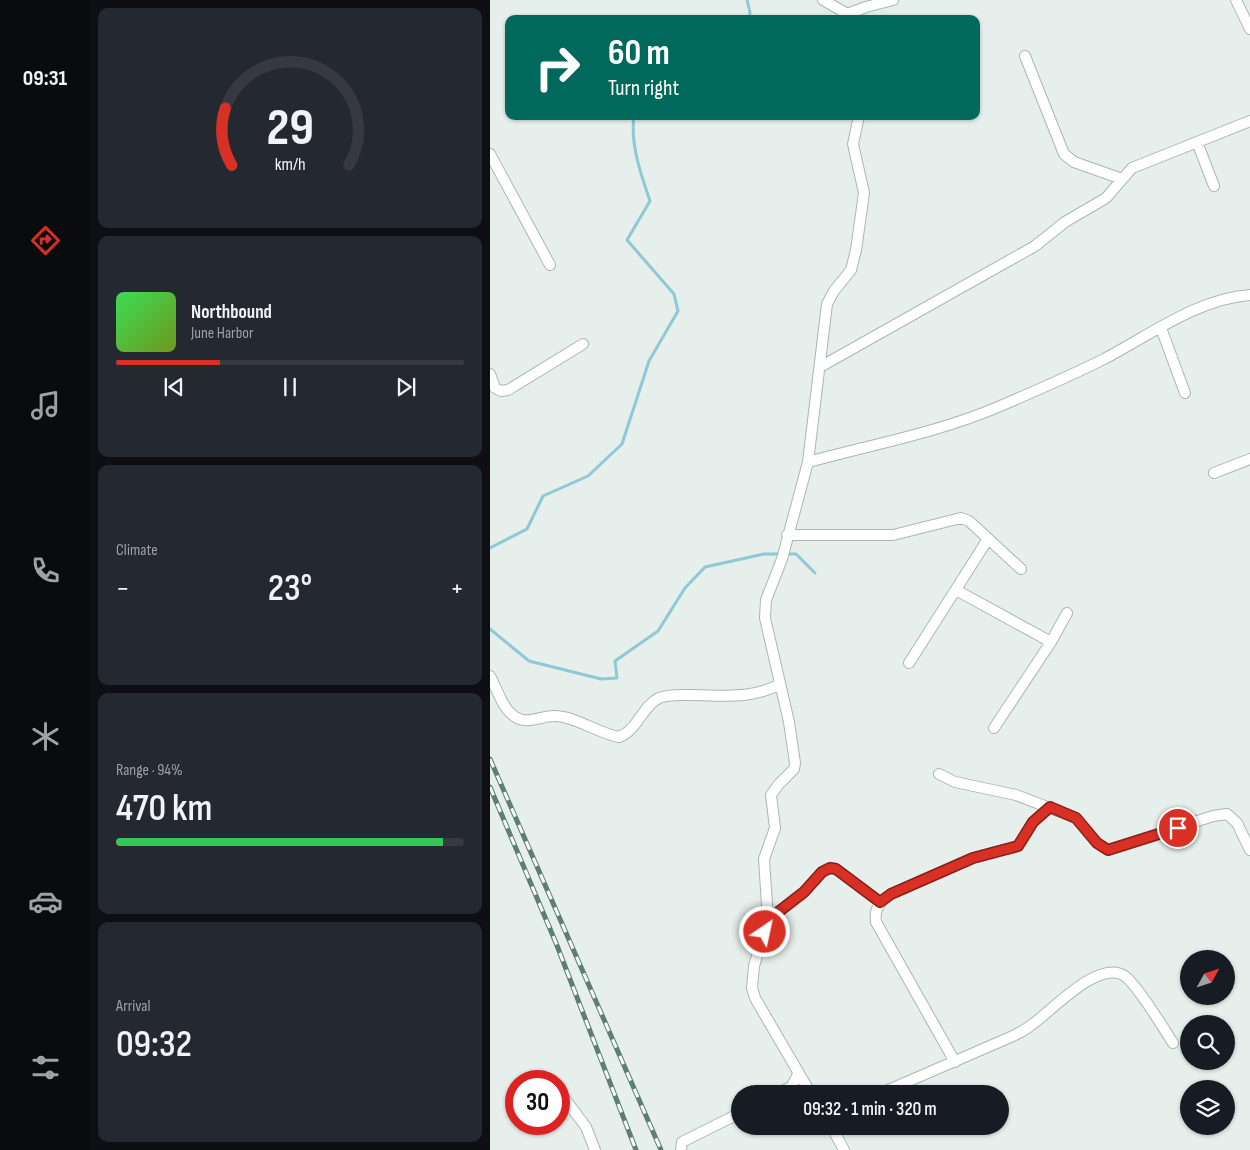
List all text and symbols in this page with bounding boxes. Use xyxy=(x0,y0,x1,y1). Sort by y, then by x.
text: 60 m xyxy=(608,32,670,75)
icon: right xyxy=(525,35,590,100)
text: 09:31 xyxy=(23,65,67,92)
text: Turn right xyxy=(608,75,679,102)
text: 29 xyxy=(266,97,314,160)
text: km/h xyxy=(275,154,305,175)
icon: directions xyxy=(28,223,63,258)
text: Northbound xyxy=(191,301,272,324)
text: June Harbor xyxy=(191,324,254,343)
icon: previous xyxy=(160,373,188,401)
icon: pause xyxy=(276,373,304,401)
icon: next xyxy=(392,373,420,401)
icon: music xyxy=(28,388,63,423)
text: Climate xyxy=(116,541,158,560)
icon: phone xyxy=(28,553,63,588)
text: 23° xyxy=(268,566,312,611)
text: − xyxy=(116,572,130,605)
text: + xyxy=(450,572,464,605)
icon: climate xyxy=(28,719,63,754)
text: Range · 94% xyxy=(116,761,183,780)
text: 470 km xyxy=(116,786,212,831)
pin xyxy=(1157,807,1199,849)
icon: arrive xyxy=(1164,814,1192,842)
icon: car xyxy=(28,884,63,919)
position arrow xyxy=(738,905,790,957)
north arrow xyxy=(1180,950,1235,1005)
map controls xyxy=(1180,950,1235,1135)
text: Arrival xyxy=(116,997,150,1016)
button: search xyxy=(1180,1015,1235,1070)
text: 09:32 xyxy=(116,1022,192,1067)
icon: filters xyxy=(28,1050,63,1085)
speed limit sign: 30 xyxy=(505,1070,570,1135)
button: layers xyxy=(1180,1080,1235,1135)
text: 09:32 · 1 min · 320 m xyxy=(803,1098,937,1121)

